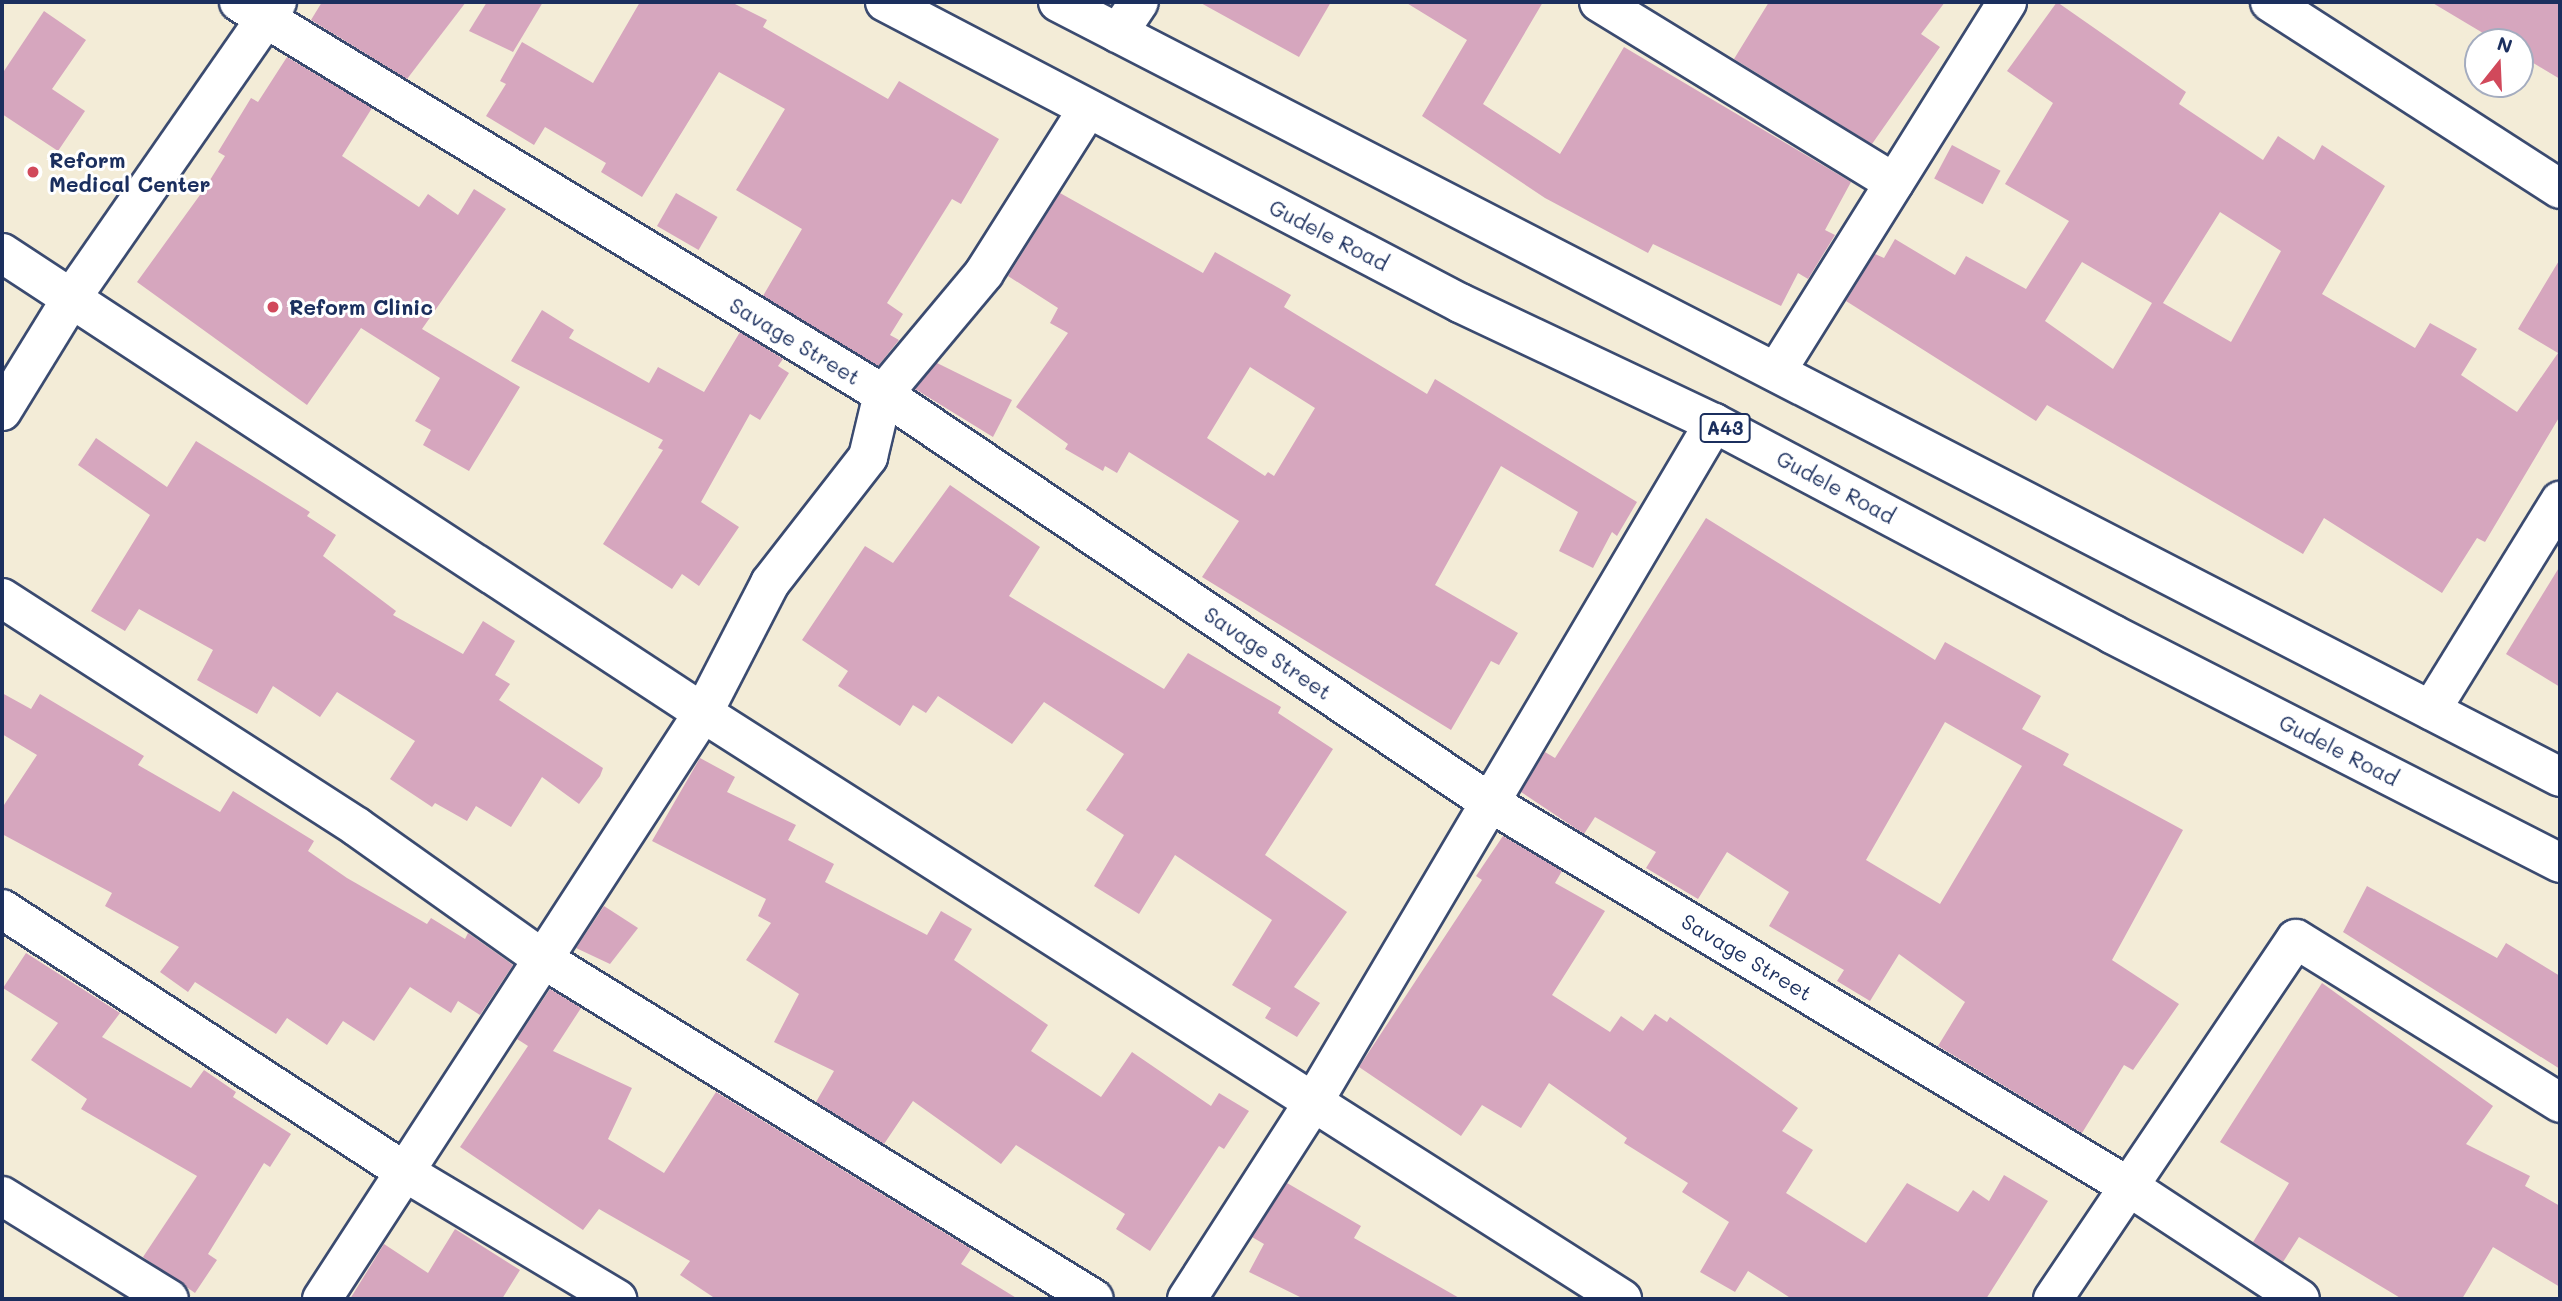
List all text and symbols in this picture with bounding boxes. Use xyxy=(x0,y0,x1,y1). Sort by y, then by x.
north arrow xyxy=(2464,28,2534,98)
text: N xyxy=(2494,30,2516,59)
place label: Reform Medical Center xyxy=(49,147,211,197)
marker: Reform Medical Center xyxy=(23,162,43,182)
street label: Gudele Road xyxy=(1265,194,1393,276)
street label: Savage Street xyxy=(725,292,865,390)
place label: Reform Clinic xyxy=(289,294,433,320)
marker: Reform Clinic xyxy=(263,297,283,317)
road number: A43 xyxy=(1699,412,1751,444)
street label: Gudele Road xyxy=(1772,445,1900,529)
street label: Savage Street xyxy=(1200,601,1336,705)
street label: Gudele Road xyxy=(2275,709,2403,791)
street label: Savage Street xyxy=(1677,908,1817,1006)

